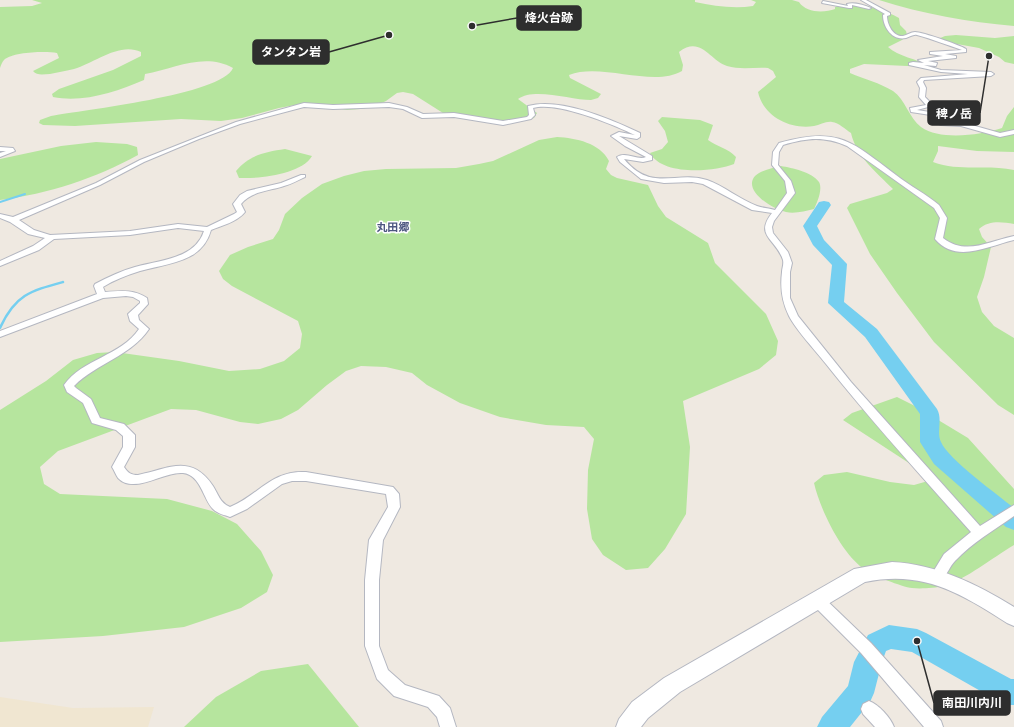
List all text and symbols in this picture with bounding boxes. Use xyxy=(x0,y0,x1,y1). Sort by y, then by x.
callout: 烽火台跡 xyxy=(517,6,581,30)
text: 烽火台跡 xyxy=(525,11,573,25)
callout: タンタン岩 xyxy=(253,40,329,64)
text: タンタン岩 xyxy=(261,45,321,59)
callout: 稗ノ岳 xyxy=(928,101,980,125)
text: 稗ノ岳 xyxy=(936,107,972,121)
district label: 丸田郷 xyxy=(377,221,410,233)
callout: 南田川内川 xyxy=(934,691,1010,715)
text: 南田川内川 xyxy=(942,696,1002,710)

